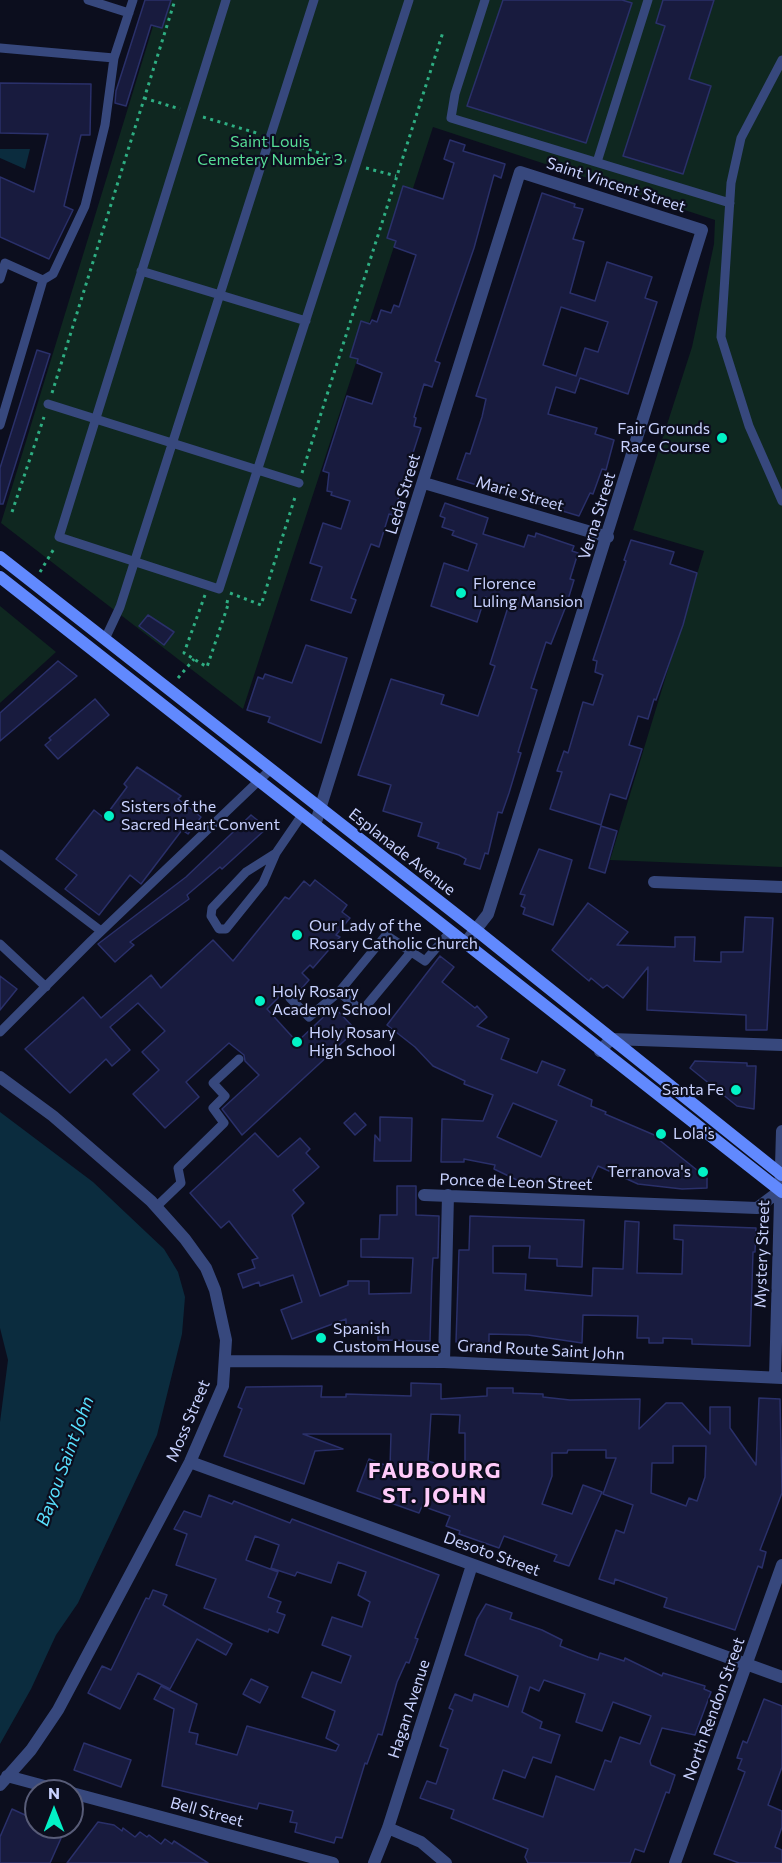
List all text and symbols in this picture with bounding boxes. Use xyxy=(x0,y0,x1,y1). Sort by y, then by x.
park label: Saint Louis Cemetery Number 3 xyxy=(197,132,343,170)
street label: Saint Vincent Street xyxy=(544,153,688,217)
place label: Fair Grounds Race Course xyxy=(617,419,710,457)
marker: Fair Grounds Race Course xyxy=(715,431,729,445)
street label: Leda Street xyxy=(382,451,424,537)
street label: Verna Street xyxy=(575,470,619,562)
street label: Marie Street xyxy=(474,472,566,516)
place label: Florence Luling Mansion xyxy=(473,574,583,612)
marker: Florence Luling Mansion xyxy=(454,586,468,600)
place label: Sisters of the Sacred Heart Convent xyxy=(121,797,280,835)
street label: Esplanade Avenue xyxy=(345,804,459,900)
marker: Sisters of the Sacred Heart Convent xyxy=(102,809,116,823)
place label: Our Lady of the Rosary Catholic Church xyxy=(309,916,478,954)
marker: Our Lady of the Rosary Catholic Church xyxy=(290,928,304,942)
place label: Holy Rosary Academy School xyxy=(272,982,391,1020)
marker: Holy Rosary Academy School xyxy=(253,994,267,1008)
place label: Holy Rosary High School xyxy=(309,1023,396,1061)
marker: Holy Rosary High School xyxy=(290,1035,304,1049)
place label: Santa Fe xyxy=(662,1080,724,1100)
marker: Santa Fe xyxy=(729,1083,743,1097)
place label: Lola's xyxy=(673,1124,715,1144)
marker: Lola's xyxy=(654,1127,668,1141)
place label: Terranova's xyxy=(607,1162,691,1182)
marker: Terranova's xyxy=(696,1165,710,1179)
street label: Ponce de Leon Street xyxy=(439,1170,593,1194)
street label: Mystery Street xyxy=(751,1200,773,1308)
place label: Spanish Custom House xyxy=(333,1319,439,1357)
marker: Spanish Custom House xyxy=(314,1331,328,1345)
street label: Grand Route Saint John xyxy=(457,1336,625,1364)
street label: Moss Street xyxy=(162,1377,214,1465)
water label: Bayou Saint John xyxy=(32,1393,98,1529)
district label: FAUBOURG ST. JOHN xyxy=(368,1458,502,1510)
street label: Desoto Street xyxy=(441,1528,543,1580)
street label: North Rendon Street xyxy=(679,1635,749,1783)
street label: Hagan Avenue xyxy=(384,1657,434,1761)
north arrow xyxy=(24,1779,84,1839)
text: N xyxy=(48,1783,60,1802)
street label: Bell Street xyxy=(168,1793,246,1831)

